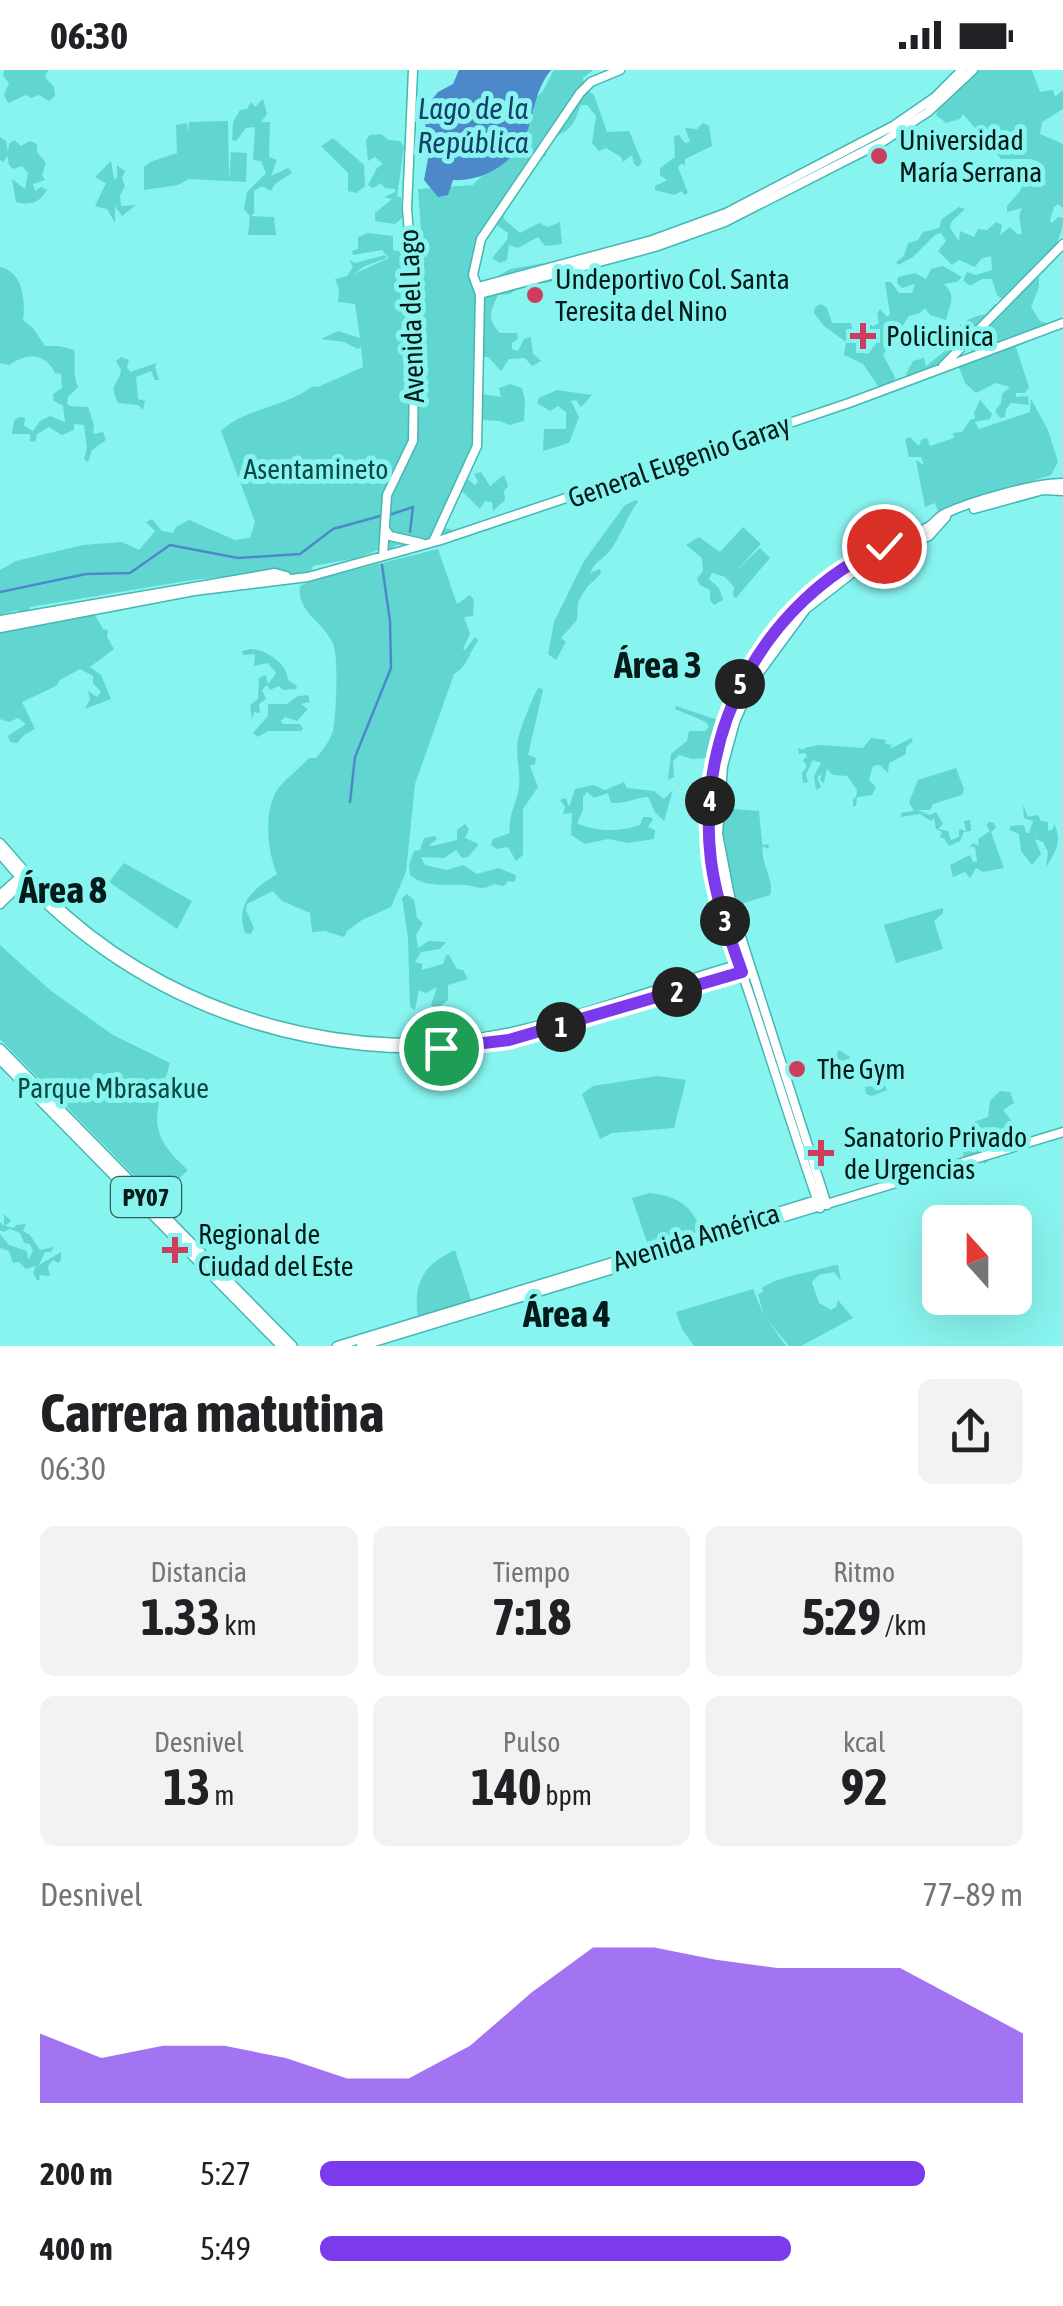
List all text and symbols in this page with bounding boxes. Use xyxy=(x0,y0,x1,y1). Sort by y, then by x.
text: 06:30 xyxy=(50,14,128,57)
water label: Lago de la República xyxy=(417,91,529,159)
place label: Universidad María Serrana xyxy=(899,124,1042,188)
marker: Universidad María Serrana xyxy=(868,145,890,167)
street label: Avenida del Lago xyxy=(392,229,430,403)
place label: Undeportivo Col. Santa Teresita del Nino xyxy=(555,263,790,327)
marker: Undeportivo Col. Santa Teresita del Nino xyxy=(524,284,546,306)
place label: Policlinica xyxy=(886,320,994,352)
marker: Policlinica xyxy=(850,323,876,349)
street label: General Eugenio Garay xyxy=(564,408,794,514)
park label: Asentamineto xyxy=(244,453,388,485)
pin xyxy=(842,504,927,589)
icon: check xyxy=(857,519,912,574)
district label: Área 3 xyxy=(613,643,702,686)
pin: 5 xyxy=(715,659,765,709)
text: 5 xyxy=(733,668,747,700)
pin: 4 xyxy=(685,776,735,826)
text: 4 xyxy=(703,785,717,817)
district label: Área 8 xyxy=(18,868,107,911)
pin: 3 xyxy=(700,896,750,946)
text: 3 xyxy=(718,905,732,937)
pin: 2 xyxy=(652,967,702,1017)
text: 2 xyxy=(670,976,684,1008)
pin: 1 xyxy=(536,1002,586,1052)
pin xyxy=(399,1006,484,1091)
text: 1 xyxy=(554,1011,568,1043)
icon: arrive xyxy=(414,1021,469,1076)
place label: The Gym xyxy=(817,1053,905,1085)
marker: The Gym xyxy=(786,1058,808,1080)
park label: Parque Mbrasakue xyxy=(17,1072,209,1104)
place label: Sanatorio Privado de Urgencias xyxy=(844,1121,1027,1185)
marker: Sanatorio Privado de Urgencias xyxy=(808,1140,834,1166)
road number: PY07 xyxy=(111,1177,181,1217)
street label: Avenida América xyxy=(609,1196,783,1278)
north arrow xyxy=(922,1205,1032,1315)
map controls xyxy=(922,1205,1032,1315)
place label: Regional de Ciudad del Este xyxy=(198,1218,354,1282)
marker: Regional de Ciudad del Este xyxy=(162,1237,188,1263)
district label: Área 4 xyxy=(522,1292,611,1335)
button: share xyxy=(918,1379,1023,1484)
text: Carrera matutina xyxy=(40,1381,384,1444)
text: 06:30 xyxy=(40,1450,106,1487)
text: Distancia xyxy=(151,1556,247,1588)
text: Tiempo xyxy=(493,1556,570,1588)
text: Ritmo xyxy=(833,1556,895,1588)
text: 1.33 xyxy=(141,1588,220,1646)
text: 7:18 xyxy=(492,1588,571,1646)
text: 5:29 xyxy=(802,1588,881,1646)
text: km xyxy=(220,1609,257,1641)
text: /km xyxy=(881,1609,927,1641)
text: Desnivel xyxy=(154,1726,244,1758)
text: Pulso xyxy=(503,1726,560,1758)
text: kcal xyxy=(843,1726,885,1758)
text: 13 xyxy=(163,1758,210,1816)
text: 140 xyxy=(471,1758,541,1816)
text: 92 xyxy=(841,1758,888,1816)
text: m xyxy=(210,1779,234,1811)
text: bpm xyxy=(541,1779,592,1811)
text: Desnivel xyxy=(40,1876,143,1913)
text: 77–89 m xyxy=(923,1876,1023,1913)
text: 200 m xyxy=(40,2155,113,2192)
text: 5:27 xyxy=(200,2155,251,2192)
text: 400 m xyxy=(40,2230,113,2267)
text: 5:49 xyxy=(200,2230,251,2267)

